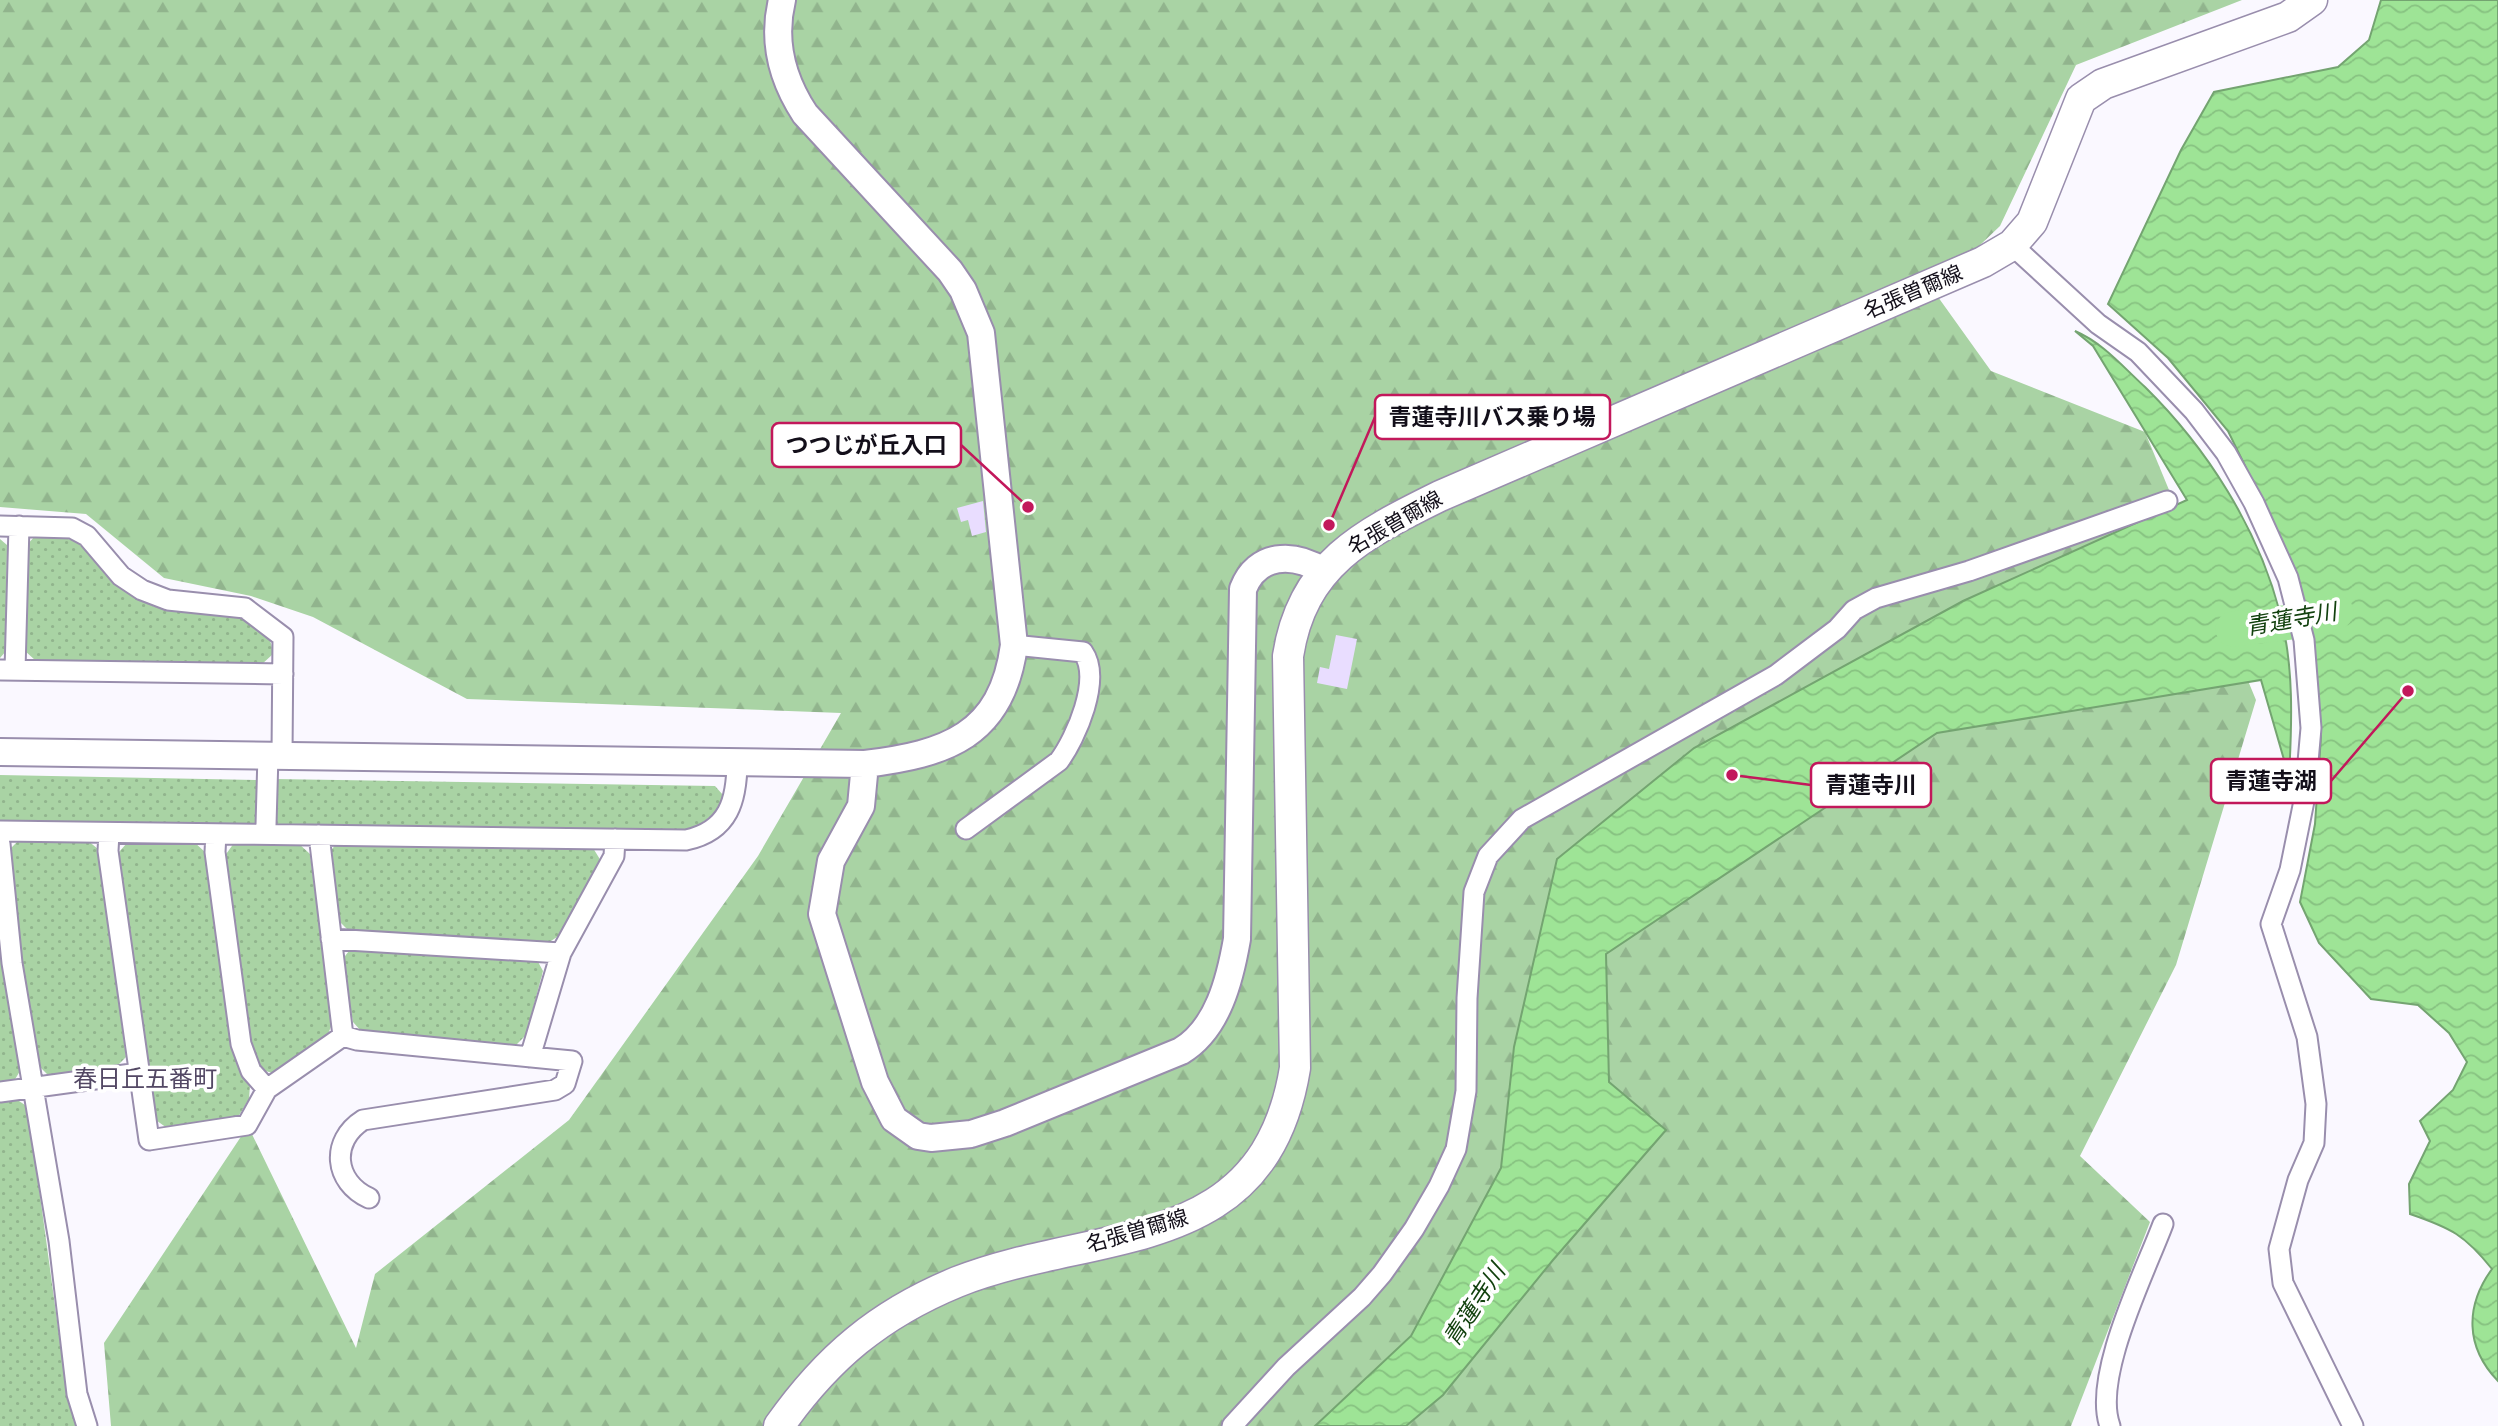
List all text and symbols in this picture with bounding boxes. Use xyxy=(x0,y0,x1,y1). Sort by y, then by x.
street label: 名張曽爾線 xyxy=(1860,260,1966,324)
callout: 青蓮寺川バス乗り場 xyxy=(1375,395,1610,439)
text: 青蓮寺川バス乗り場 xyxy=(1389,405,1596,430)
callout: つつじが丘入口 xyxy=(772,423,961,467)
text: つつじが丘入口 xyxy=(786,433,947,458)
street label: 名張曽爾線 xyxy=(1344,486,1446,560)
water label: 青蓮寺川 xyxy=(2244,599,2342,640)
callout: 青蓮寺湖 xyxy=(2211,759,2331,803)
callout: 青蓮寺川 xyxy=(1811,763,1931,807)
text: 青蓮寺湖 xyxy=(2225,769,2317,794)
text: 青蓮寺川 xyxy=(1825,773,1917,798)
district label: 春日丘五番町 xyxy=(73,1066,217,1092)
street label: 名張曽爾線 xyxy=(1083,1205,1191,1257)
water label: 青蓮寺川 xyxy=(1439,1257,1512,1351)

